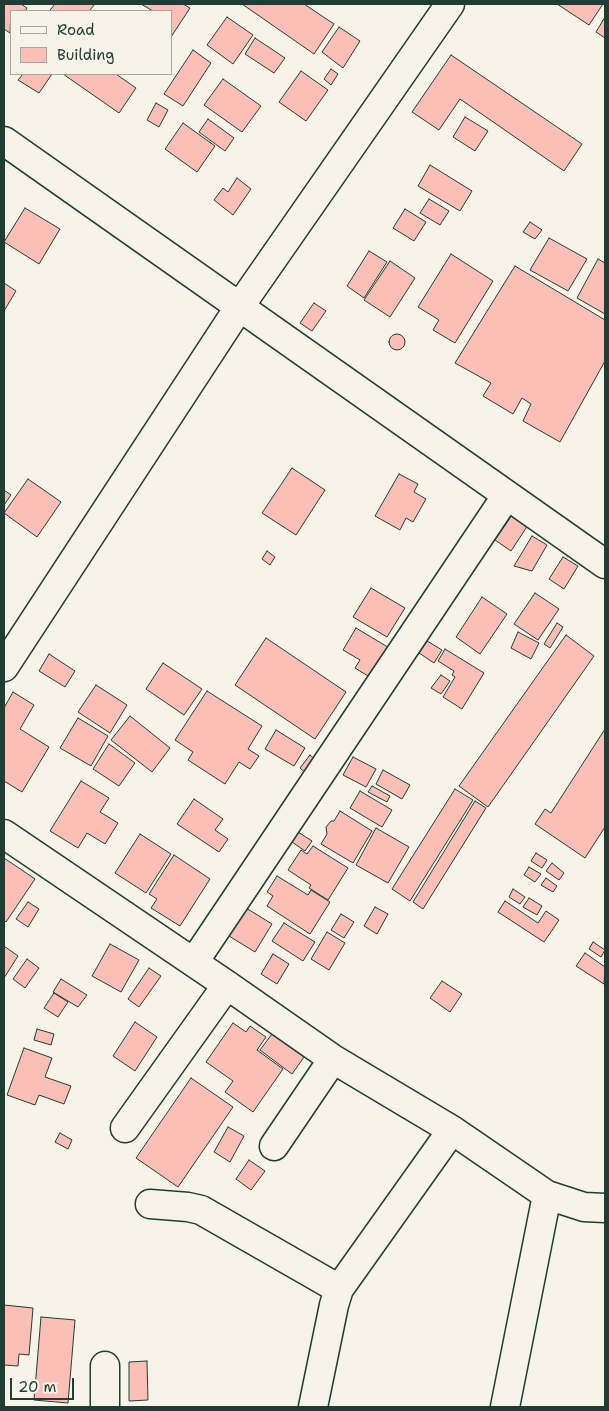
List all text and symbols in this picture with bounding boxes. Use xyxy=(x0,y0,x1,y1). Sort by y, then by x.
legend xyxy=(10,10,172,75)
text: Road xyxy=(57,20,95,40)
text: Building xyxy=(57,45,114,65)
scale bar xyxy=(12,1368,76,1400)
text: 20 m xyxy=(18,1377,57,1397)

